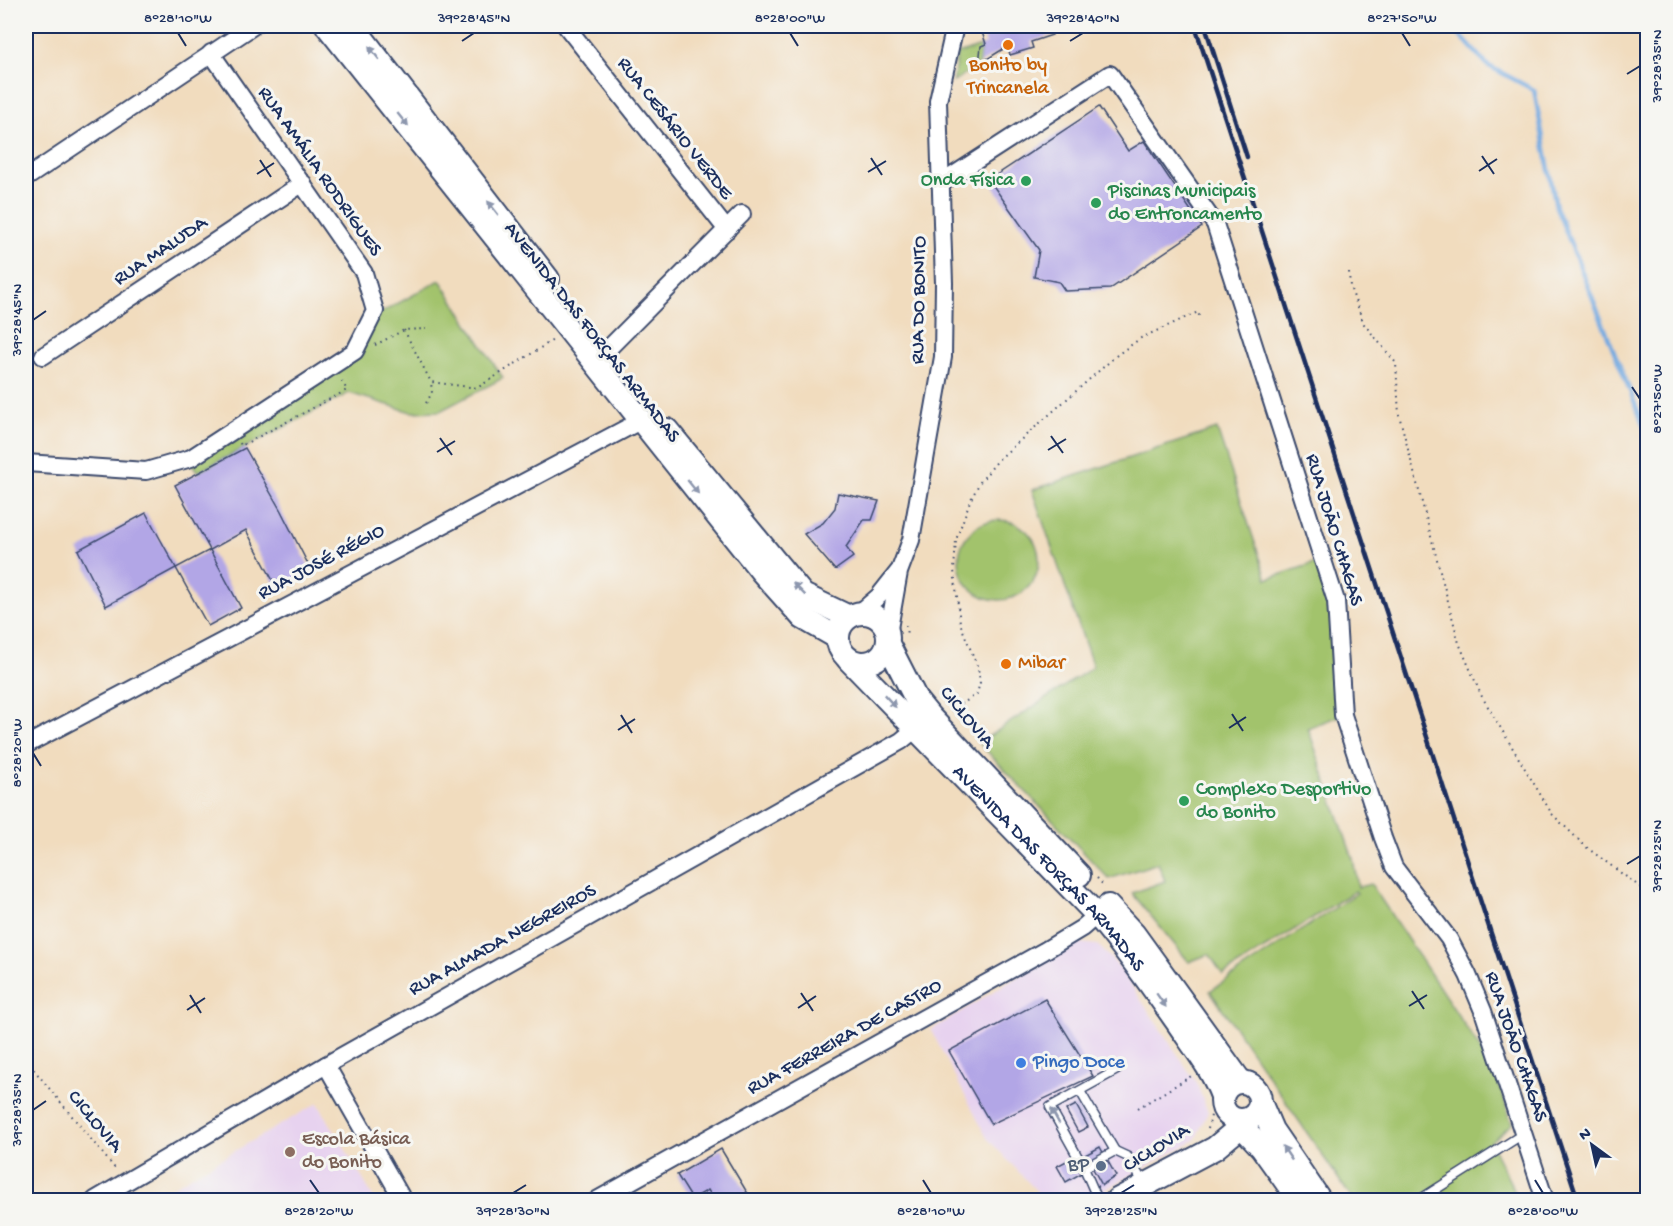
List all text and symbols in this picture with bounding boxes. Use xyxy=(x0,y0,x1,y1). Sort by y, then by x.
text: 8°28'10"W xyxy=(144,10,212,28)
text: 39°28'45"N xyxy=(437,10,510,28)
text: 8°28'00"W xyxy=(755,10,825,28)
text: 39°28'40"N xyxy=(1045,10,1120,28)
text: 8°27'50"W xyxy=(1367,10,1437,28)
text: 39°28'35"N xyxy=(1649,29,1667,104)
marker: Bonito by Trincanela xyxy=(1001,38,1015,52)
one-way arrow xyxy=(369,46,381,61)
street label: RUA CESÁRIO VERDE xyxy=(611,52,739,206)
place label: Bonito by Trincanela xyxy=(966,55,1050,101)
street label: RUA AMÁLIA RODRIGUES xyxy=(252,82,388,262)
one-way arrow xyxy=(396,113,409,128)
place label: Onda Física xyxy=(921,170,1015,193)
marker: Onda Física xyxy=(1019,174,1033,188)
place label: Piscinas Municipais do Entroncamento xyxy=(1107,181,1262,227)
marker: Piscinas Municipais do Entroncamento xyxy=(1089,196,1103,210)
one-way arrow xyxy=(488,200,500,215)
street label: RUA MALUDA xyxy=(110,212,213,292)
street label: AVENIDA DAS FORÇAS ARMADAS xyxy=(498,218,685,448)
street label: RUA DO BONITO xyxy=(907,236,933,364)
text: 39°28'45"N xyxy=(9,284,27,357)
text: 8°27'50"W xyxy=(1649,364,1667,434)
street label: RUA JOÃO CHAGAS xyxy=(1299,451,1368,609)
one-way arrow xyxy=(687,480,699,495)
street label: RUA JOSÉ RÉGIO xyxy=(254,519,389,606)
one-way arrow xyxy=(792,583,806,597)
place label: Mibar xyxy=(1018,653,1067,676)
marker: Mibar xyxy=(999,657,1013,671)
street label: CICLOVIA xyxy=(934,682,999,754)
one-way arrow xyxy=(883,693,897,708)
text: 8°28'20"W xyxy=(9,718,27,788)
street label: AVENIDA DAS FORÇAS ARMADAS xyxy=(947,761,1150,977)
place label: Complexo Desportivo do Bonito xyxy=(1196,779,1371,825)
marker: Complexo Desportivo do Bonito xyxy=(1177,794,1191,808)
text: 39°28'25"N xyxy=(1649,819,1667,893)
street label: RUA ALMADA NEGREIROS xyxy=(405,880,601,1002)
street label: RUA JOÃO CHAGAS xyxy=(1478,968,1553,1126)
street label: RUA FERREIRA DE CASTRO xyxy=(744,975,946,1101)
one-way arrow xyxy=(1155,992,1166,1008)
place label: Pingo Doce xyxy=(1032,1052,1126,1075)
marker: Pingo Doce xyxy=(1014,1056,1028,1070)
text: 39°28'35"N xyxy=(9,1073,27,1148)
street label: CICLOVIA xyxy=(62,1086,127,1158)
one-way arrow xyxy=(1051,1108,1061,1125)
north arrow xyxy=(1562,1115,1622,1175)
street label: CICLOVIA xyxy=(1120,1119,1195,1178)
text: N xyxy=(1576,1124,1596,1146)
place label: Escola Básica do Bonito xyxy=(302,1129,411,1175)
marker: Escola Básica do Bonito xyxy=(283,1145,297,1159)
one-way arrow xyxy=(1281,1145,1293,1161)
place label: BP xyxy=(1067,1155,1090,1178)
marker: BP xyxy=(1094,1159,1108,1173)
text: 8°28'20"W xyxy=(284,1203,354,1221)
text: 39°28'30"N xyxy=(475,1203,550,1221)
text: 8°28'10"W xyxy=(897,1203,965,1221)
text: 39°28'25"N xyxy=(1084,1203,1158,1221)
text: 8°28'00"W xyxy=(1508,1203,1578,1221)

